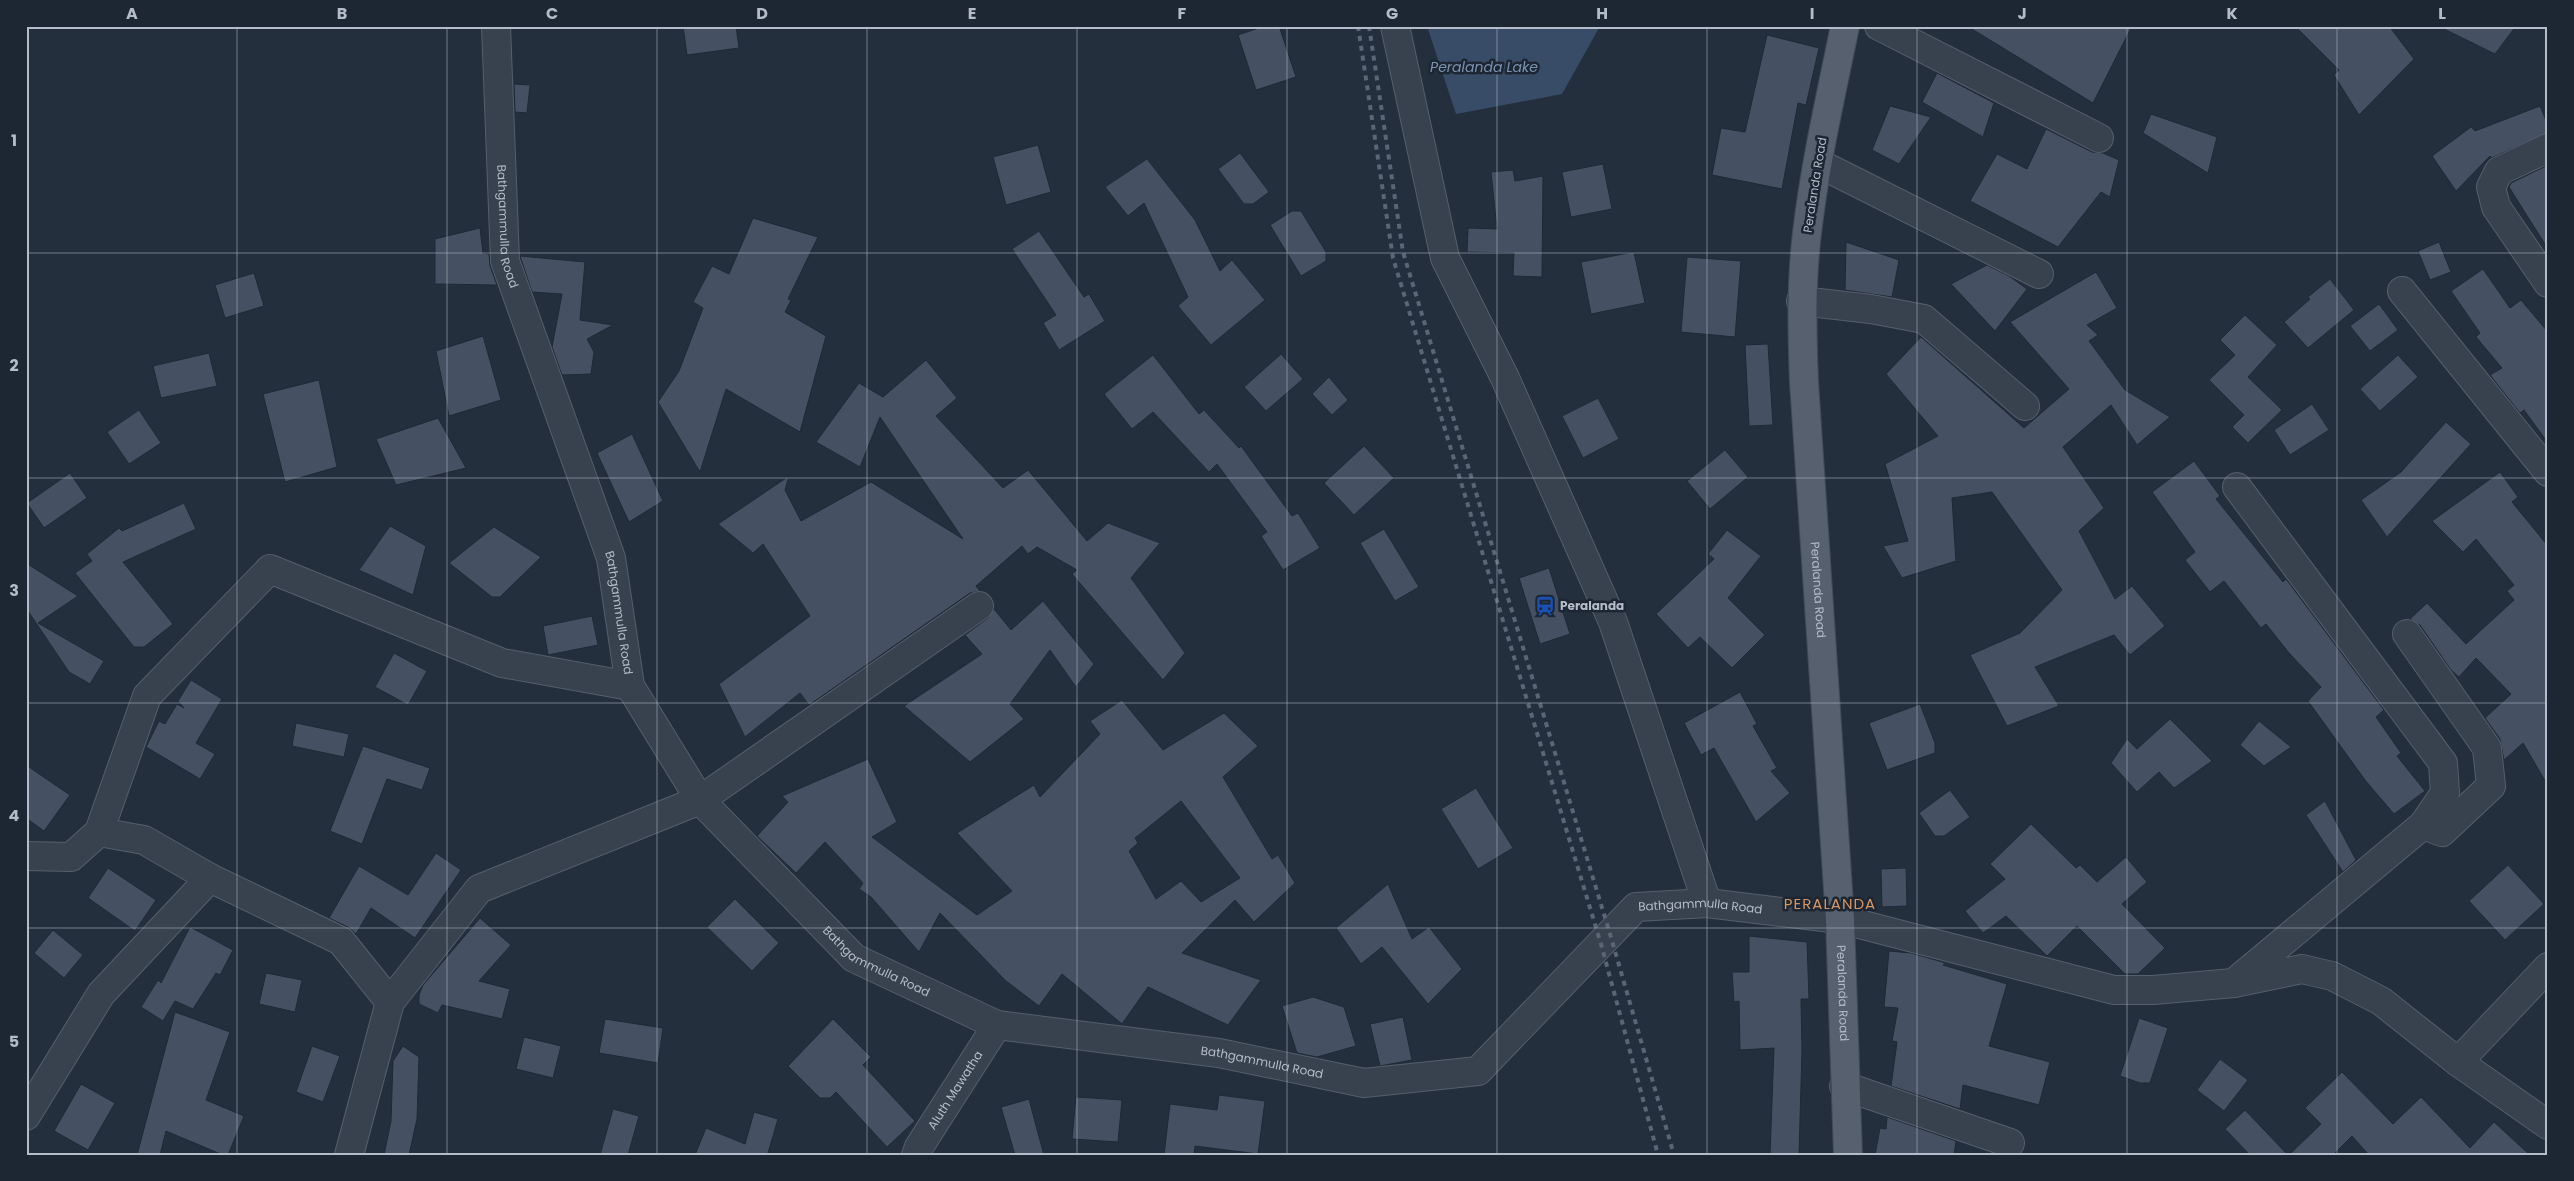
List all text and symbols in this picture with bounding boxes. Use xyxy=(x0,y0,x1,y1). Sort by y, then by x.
text: A xyxy=(126,2,138,25)
text: B xyxy=(337,2,347,25)
text: C xyxy=(546,2,558,25)
text: D xyxy=(756,2,768,25)
text: E xyxy=(968,2,976,25)
text: F xyxy=(1178,2,1187,25)
text: G xyxy=(1386,2,1398,25)
text: H xyxy=(1596,2,1608,25)
text: I xyxy=(1810,2,1814,25)
text: J xyxy=(2017,2,2027,25)
text: K xyxy=(2226,2,2238,25)
text: L xyxy=(2438,2,2446,25)
water label: Peralanda Lake xyxy=(1430,57,1538,77)
text: 1 xyxy=(11,129,17,152)
street label: Peralanda Road xyxy=(1799,136,1830,234)
street label: Bathgammulla Road xyxy=(493,164,523,290)
text: 2 xyxy=(9,354,19,377)
street label: Peralanda Road xyxy=(1807,541,1830,638)
street label: Bathgammulla Road xyxy=(601,548,637,676)
text: 3 xyxy=(9,579,19,602)
station icon: Peralanda xyxy=(1534,595,1556,617)
place label: Peralanda xyxy=(1560,597,1624,614)
text: 4 xyxy=(9,804,20,827)
district label: PERALANDA xyxy=(1784,893,1876,914)
street label: Bathgammulla Road xyxy=(1638,894,1763,918)
street label: Bathgammulla Road xyxy=(819,922,933,1000)
street label: Peralanda Road xyxy=(1833,945,1853,1042)
text: 5 xyxy=(9,1030,19,1053)
street label: Bathgammulla Road xyxy=(1200,1042,1325,1082)
street label: Aluth Mawatha xyxy=(923,1047,986,1133)

